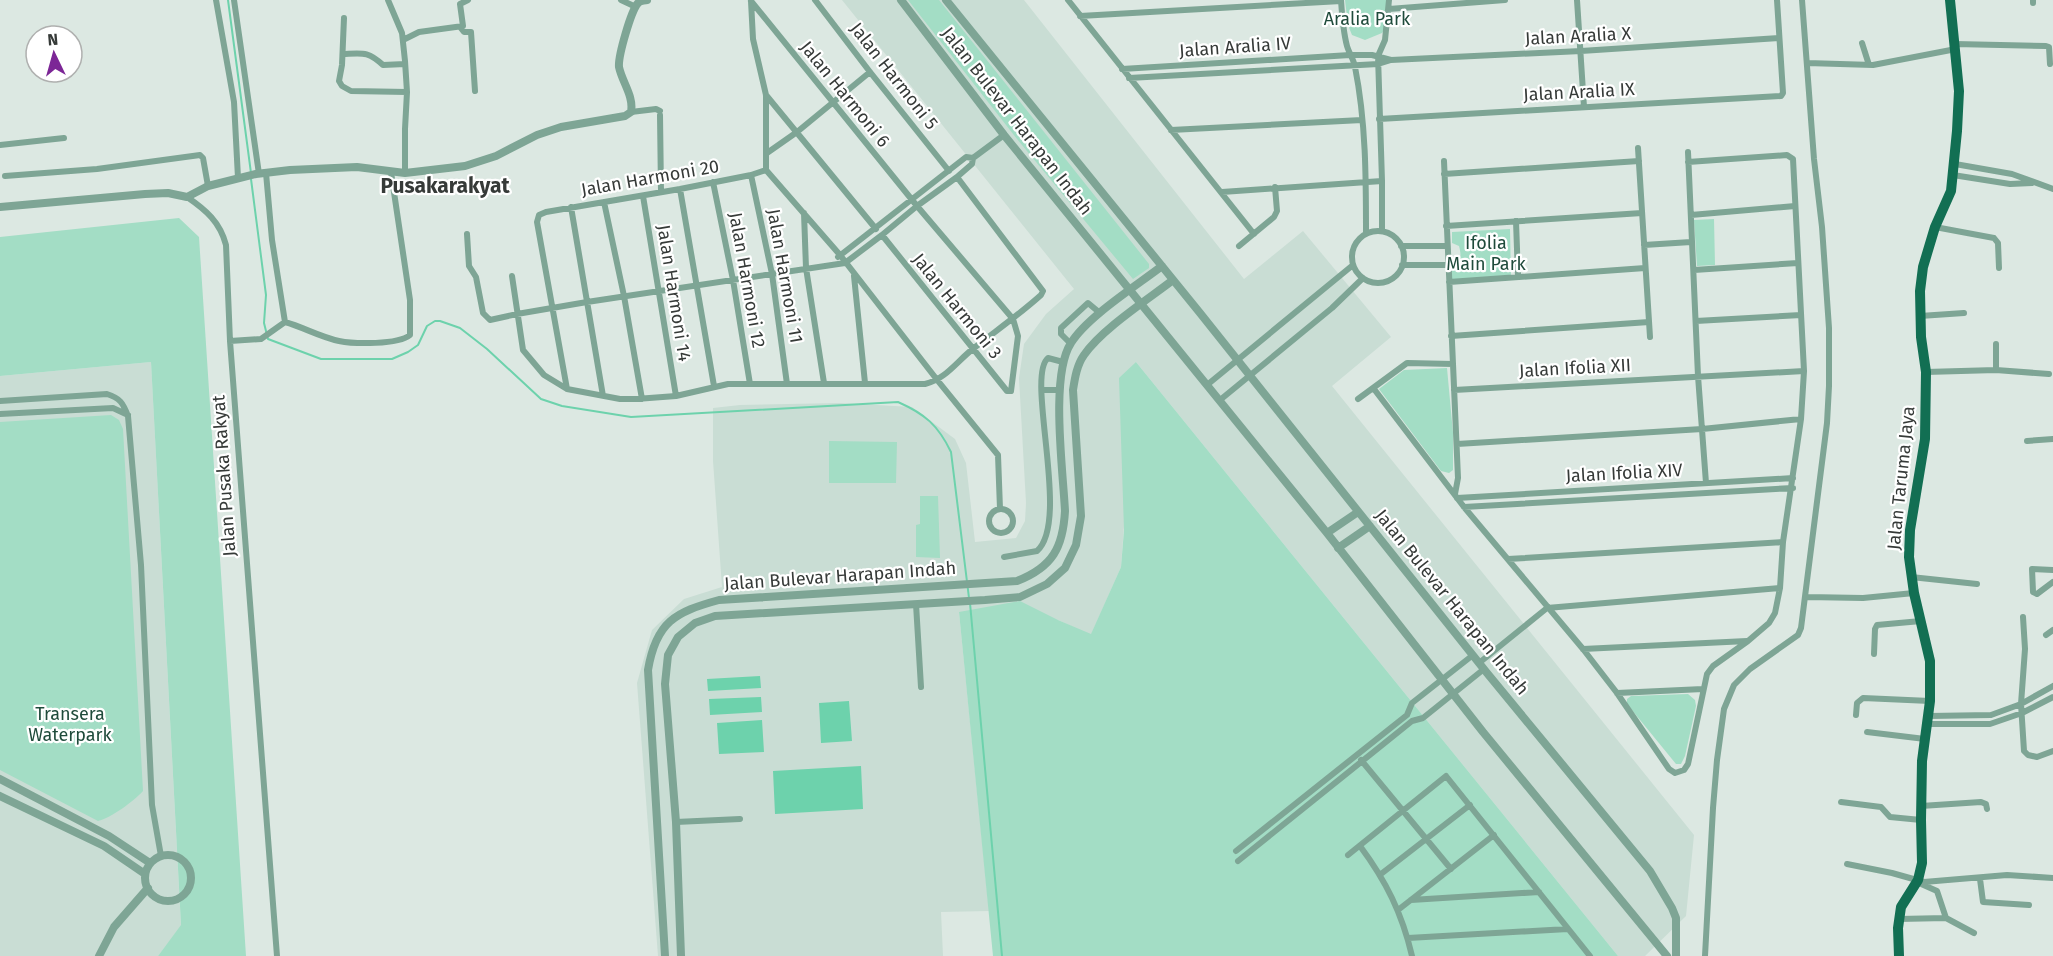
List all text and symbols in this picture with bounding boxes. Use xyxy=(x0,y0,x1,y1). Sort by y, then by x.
park label: Aralia Park xyxy=(1324,8,1411,30)
street label: Jalan Harmoni 5 xyxy=(845,18,943,134)
street label: Jalan Aralia X xyxy=(1524,22,1632,50)
street label: Jalan Bulevar Harapan Indah xyxy=(937,23,1097,219)
north arrow xyxy=(24,24,84,84)
text: N xyxy=(47,30,59,49)
street label: Jalan Aralia IV xyxy=(1178,32,1292,62)
street label: Jalan Harmoni 6 xyxy=(795,36,895,152)
street label: Jalan Aralia IX xyxy=(1523,78,1636,106)
street label: Jalan Harmoni 20 xyxy=(579,155,721,201)
district label: Pusakarakyat xyxy=(380,173,510,199)
street label: Jalan Harmoni 11 xyxy=(762,207,808,345)
street label: Jalan Harmoni 12 xyxy=(724,210,770,350)
street label: Jalan Harmoni 14 xyxy=(652,223,696,363)
park label: Ifolia Main Park xyxy=(1446,232,1527,275)
street label: Jalan Harmoni 3 xyxy=(908,249,1006,363)
street label: Jalan Ifolia XII xyxy=(1518,354,1632,382)
street label: Jalan Pusaka Rakyat xyxy=(207,394,241,558)
street label: Jalan Taruma Jaya xyxy=(1883,405,1919,551)
street label: Jalan Ifolia XIV xyxy=(1565,459,1683,487)
street label: Jalan Bulevar Harapan Indah xyxy=(1370,505,1534,699)
street label: Jalan Bulevar Harapan Indah xyxy=(723,557,957,595)
park label: Transera Waterpark xyxy=(28,703,113,746)

